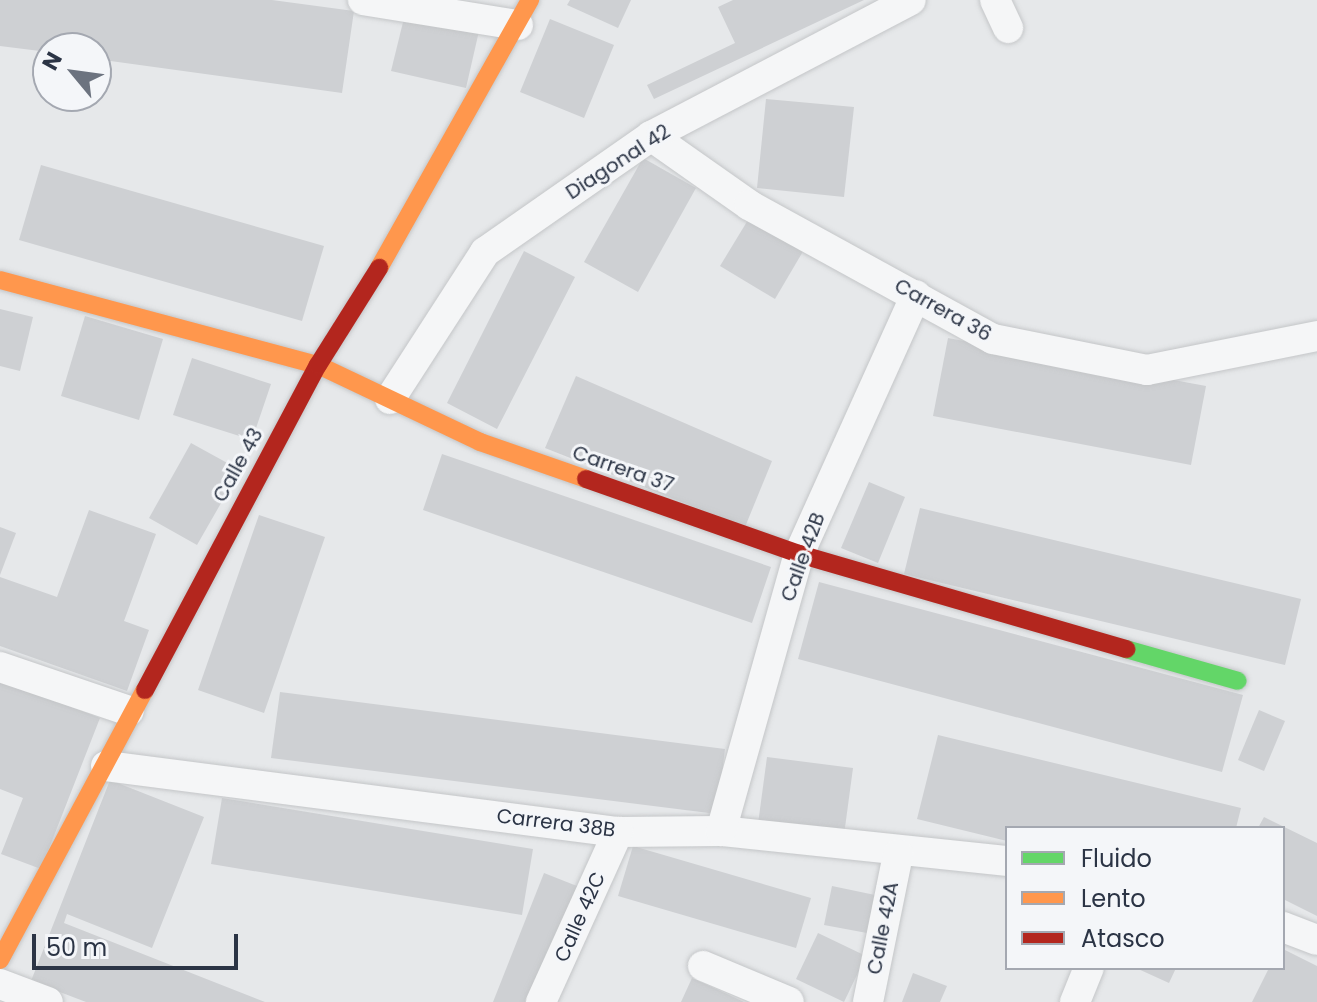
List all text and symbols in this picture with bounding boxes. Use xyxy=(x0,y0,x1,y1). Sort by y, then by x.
north arrow xyxy=(32,32,112,112)
text: N xyxy=(35,46,70,76)
street label: Diagonal 42 xyxy=(561,119,675,205)
street label: Carrera 36 xyxy=(890,274,996,346)
street label: Calle 43 xyxy=(208,424,268,506)
street label: Carrera 37 xyxy=(569,441,677,497)
street label: Calle 42B xyxy=(776,509,830,605)
street label: Carrera 38B xyxy=(495,804,617,842)
legend xyxy=(1005,826,1285,970)
text: Fluido xyxy=(1081,842,1152,875)
street label: Calle 42C xyxy=(550,868,610,966)
street label: Calle 42A xyxy=(862,880,904,976)
text: Lento xyxy=(1081,882,1146,915)
scale bar xyxy=(36,918,242,968)
text: Atasco xyxy=(1081,922,1165,955)
text: 50 m xyxy=(46,931,107,964)

